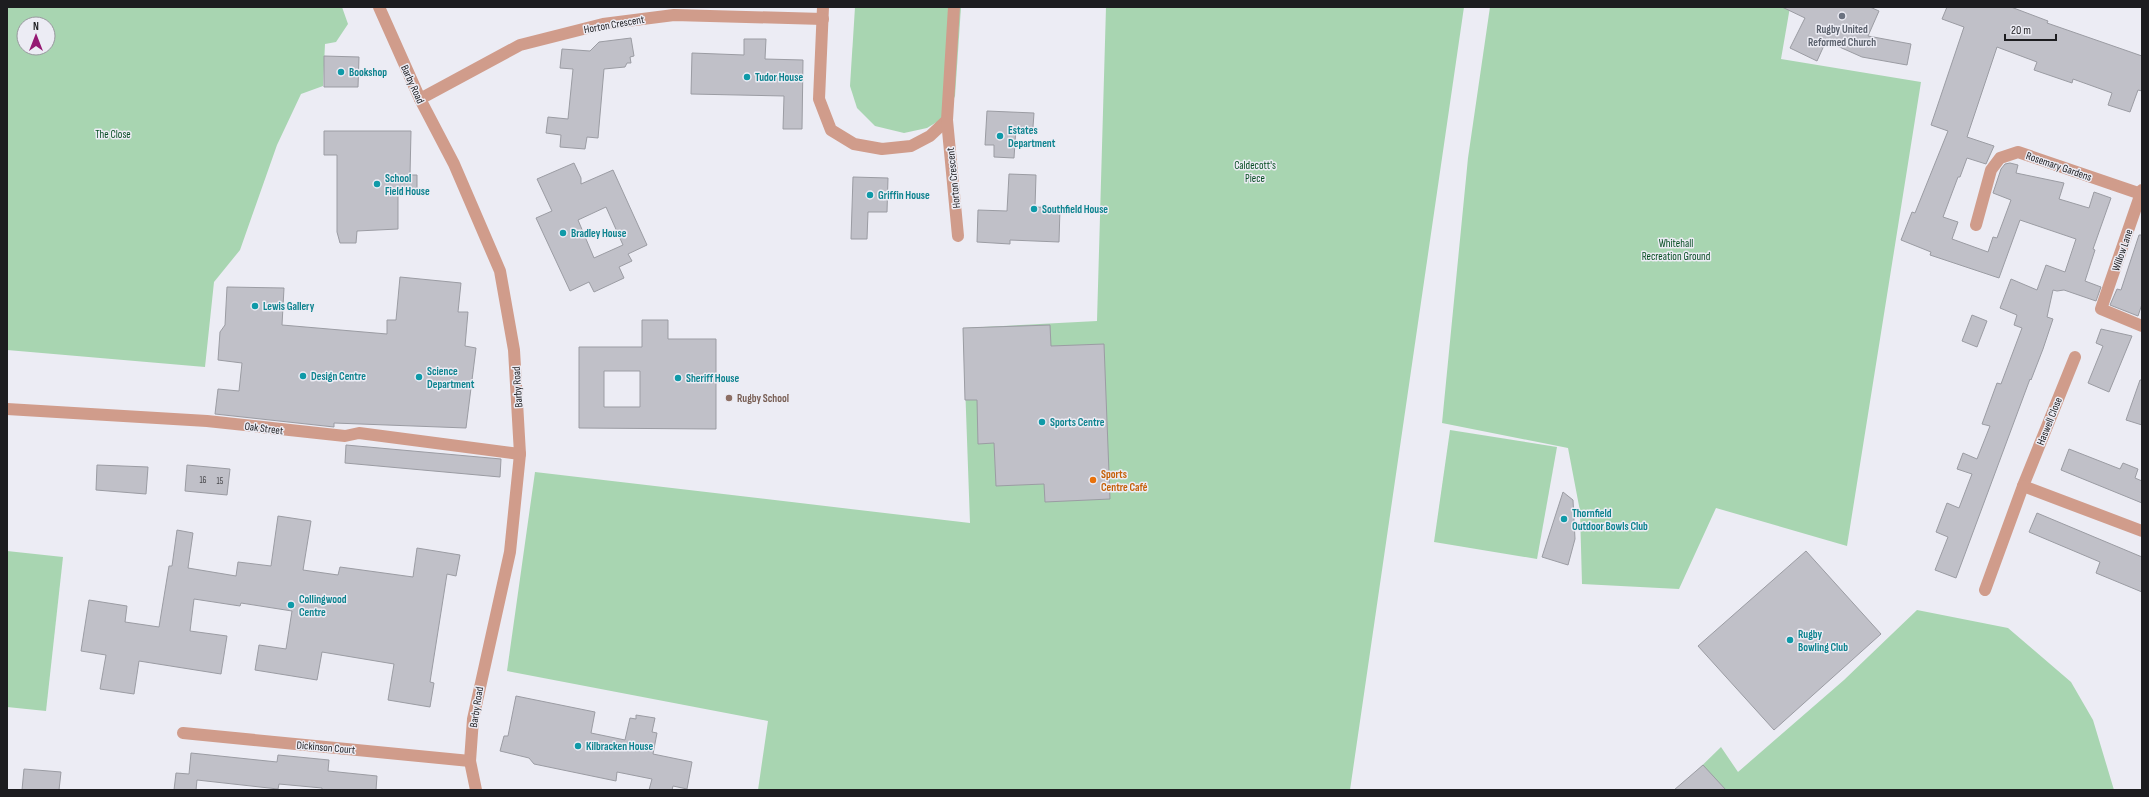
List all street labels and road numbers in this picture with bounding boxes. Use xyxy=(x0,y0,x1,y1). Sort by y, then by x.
street label: Horton Crescent xyxy=(583,13,646,36)
street label: Barby Road xyxy=(398,63,427,106)
street label: Horton Crescent xyxy=(944,146,963,209)
street label: Rosemary Gardens xyxy=(2024,149,2093,184)
street label: Willow Lane xyxy=(2109,228,2136,273)
street label: Barby Road xyxy=(510,366,525,408)
street label: Haswell Close xyxy=(2034,395,2065,447)
street label: Oak Street xyxy=(244,420,285,437)
street label: Barby Road xyxy=(467,685,486,728)
street label: Dickinson Court xyxy=(296,738,356,757)

